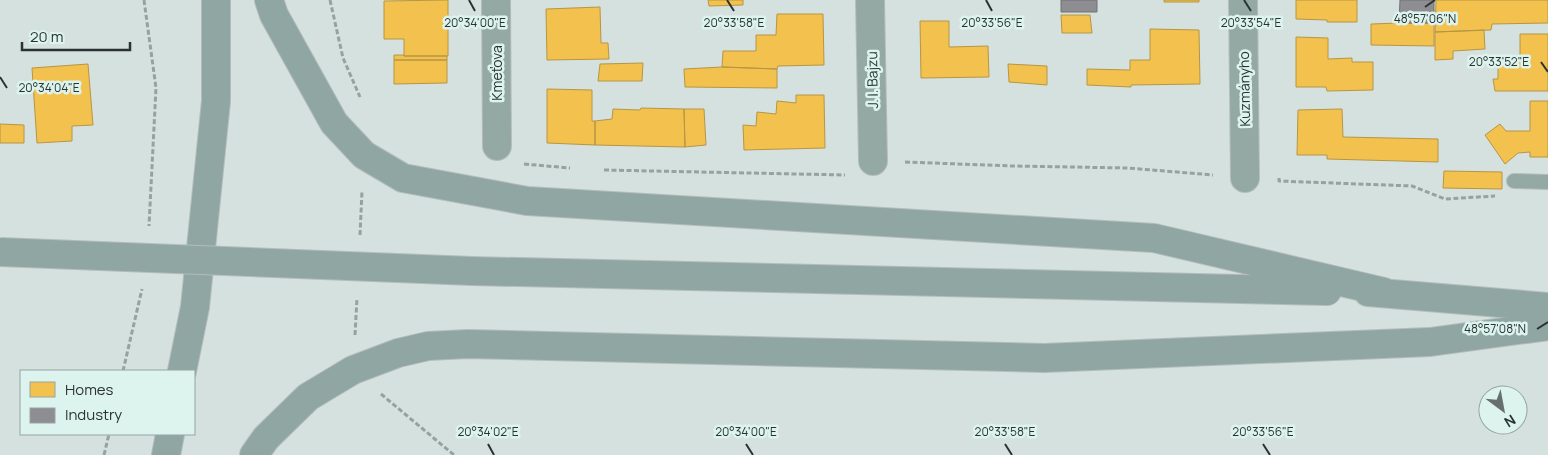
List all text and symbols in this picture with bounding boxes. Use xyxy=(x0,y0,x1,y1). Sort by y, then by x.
text: 48°57'06"N xyxy=(1394,10,1456,27)
text: 20°34'00"E xyxy=(444,14,506,31)
text: 20°33'58"E xyxy=(704,14,765,31)
text: 20°33'56"E xyxy=(961,14,1023,31)
text: 20°33'54"E xyxy=(1221,14,1281,31)
scale bar xyxy=(22,20,130,52)
text: 20 m xyxy=(30,26,63,47)
street label: Kmeťova xyxy=(487,45,506,101)
street label: J. I. Bajzu xyxy=(862,51,882,109)
street label: Kuzmányho xyxy=(1234,51,1254,127)
text: 20°33'52"E xyxy=(1469,53,1529,70)
text: 20°34'04"E xyxy=(18,79,80,96)
text: 48°57'08"N xyxy=(1464,320,1526,337)
legend xyxy=(20,370,195,435)
text: Homes xyxy=(65,379,114,400)
north arrow xyxy=(1478,385,1528,435)
text: Industry xyxy=(65,404,122,425)
text: N xyxy=(1501,411,1519,432)
text: 20°34'02"E xyxy=(457,423,519,440)
text: 20°34'00"E xyxy=(715,423,777,440)
text: 20°33'58"E xyxy=(975,423,1036,440)
text: 20°33'56"E xyxy=(1232,423,1294,440)

